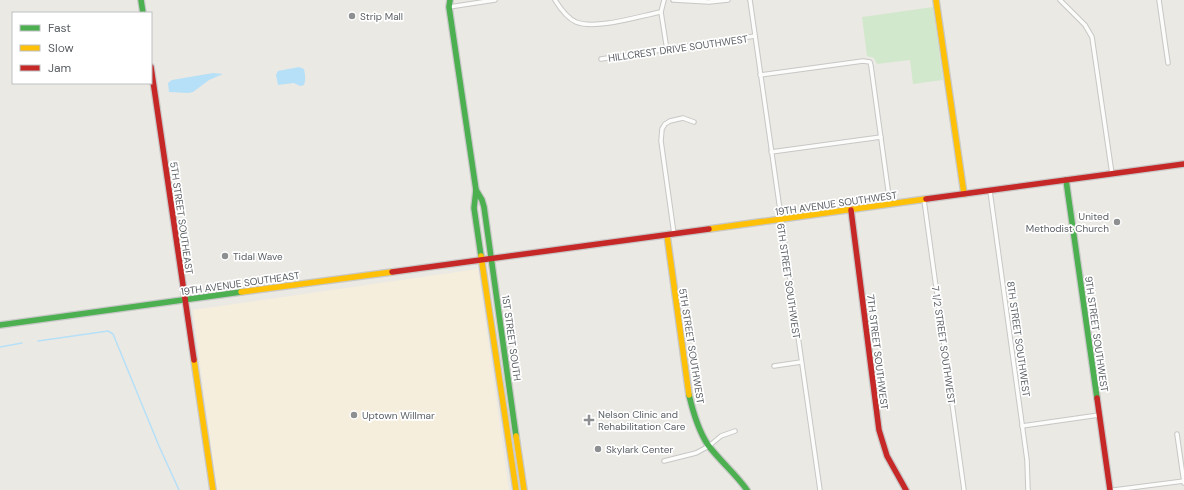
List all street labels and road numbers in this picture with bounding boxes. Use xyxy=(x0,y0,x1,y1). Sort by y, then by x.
street label: HILLCREST DRIVE SOUTHWEST xyxy=(607,32,749,65)
street label: 5TH STREET SOUTHEAST xyxy=(167,161,196,276)
street label: 19TH AVENUE SOUTHWEST xyxy=(774,188,898,218)
street label: 6TH STREET SOUTHWEST xyxy=(774,222,803,340)
street label: 19TH AVENUE SOUTHEAST xyxy=(180,269,301,298)
street label: 9TH STREET SOUTHWEST xyxy=(1082,275,1111,393)
street label: 8TH STREET SOUTHWEST xyxy=(1004,280,1033,398)
street label: 7 1/2 STREET SOUTHWEST xyxy=(929,285,958,405)
street label: 5TH STREET SOUTHWEST xyxy=(676,287,707,405)
street label: 1ST STREET SOUTH xyxy=(499,294,524,382)
street label: 7TH STREET SOUTHWEST xyxy=(864,294,891,411)

